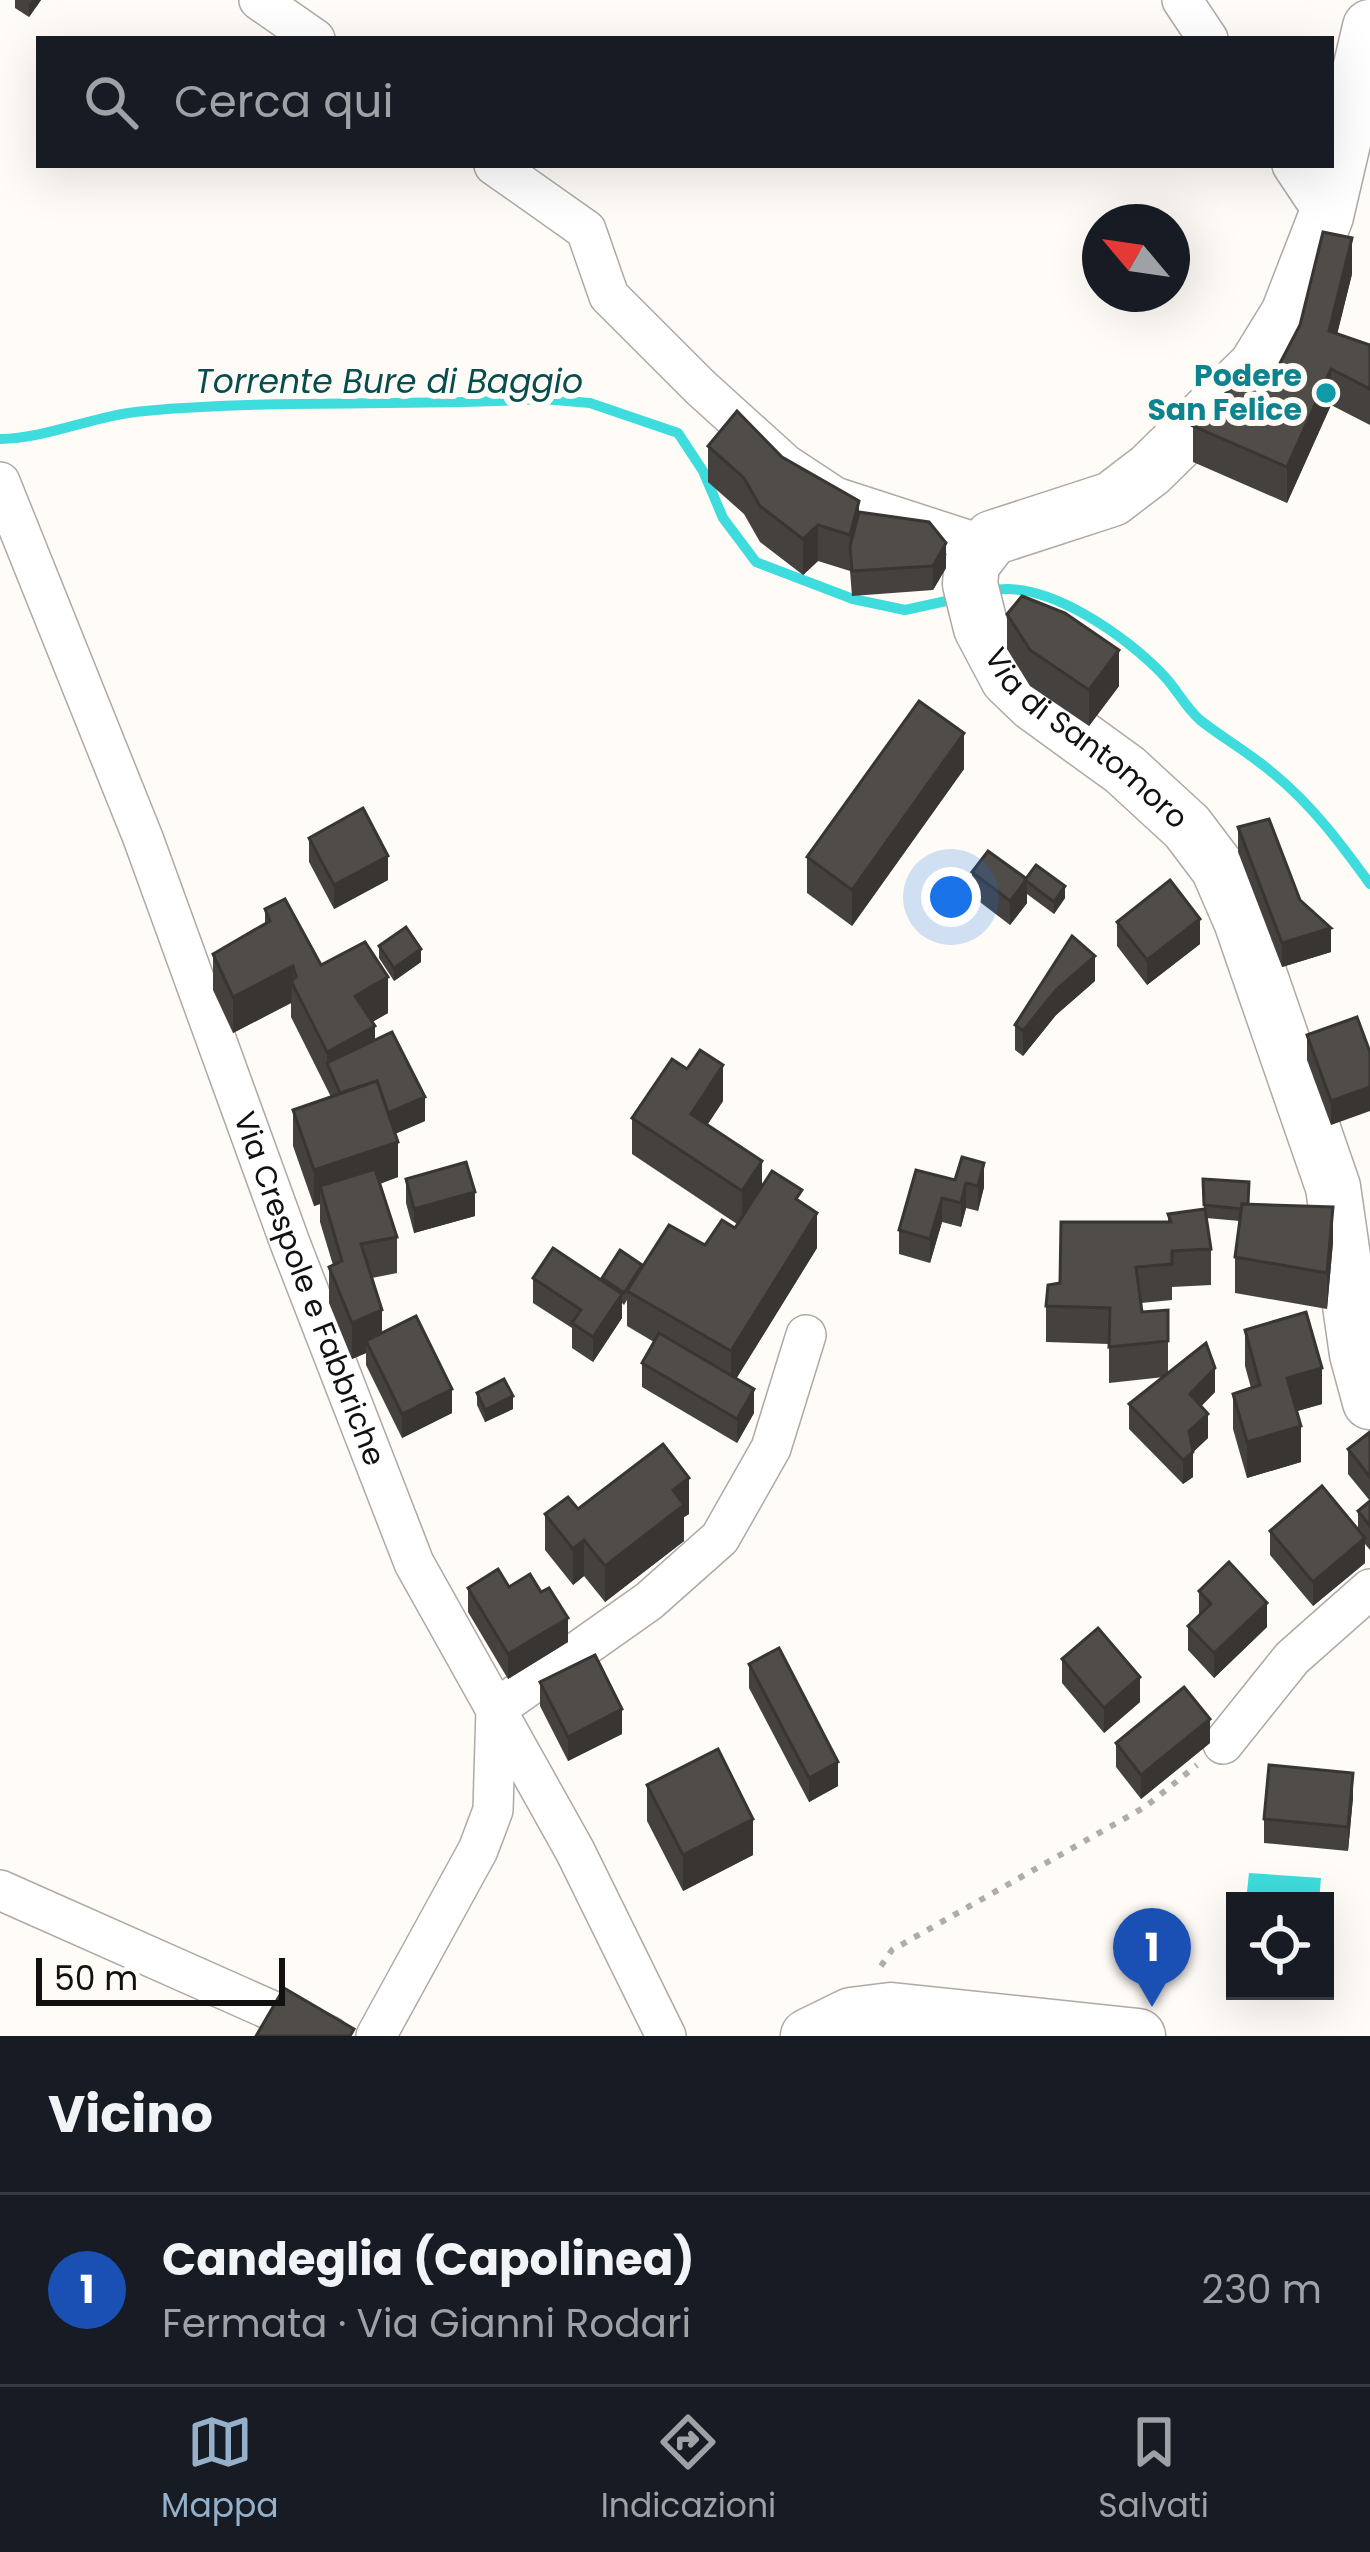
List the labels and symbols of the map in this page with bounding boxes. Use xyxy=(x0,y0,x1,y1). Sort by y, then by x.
north arrow xyxy=(1082,204,1190,312)
place label: Podere San Felice xyxy=(1147,354,1302,431)
water label: Torrente Bure di Baggio xyxy=(195,358,583,405)
marker: Podere San Felice xyxy=(1313,380,1339,406)
street label: Via di Santomoro xyxy=(974,640,1198,839)
your location xyxy=(921,867,981,927)
street label: Via Crespole e Fabbriche xyxy=(223,1106,396,1472)
pin: 1 xyxy=(1113,1908,1191,2007)
scale bar xyxy=(36,1952,285,2005)

